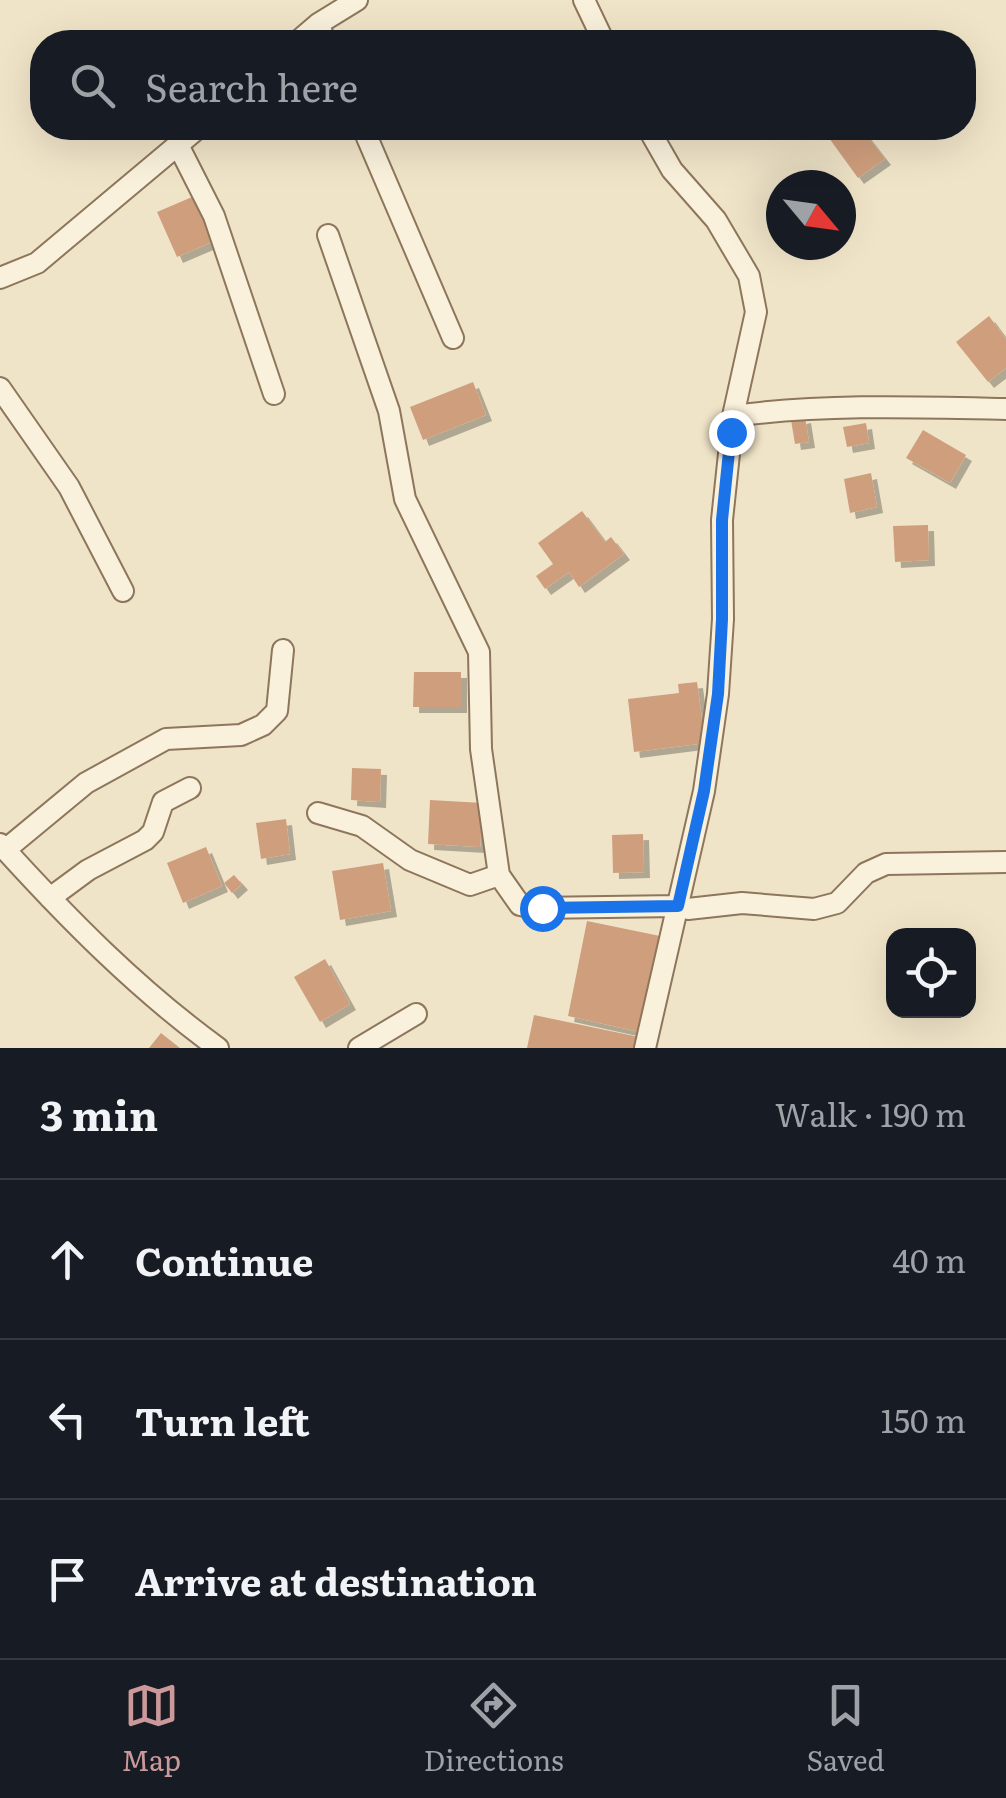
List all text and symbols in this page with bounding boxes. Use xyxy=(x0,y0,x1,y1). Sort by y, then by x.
search box xyxy=(30,30,976,140)
text: Search here xyxy=(145,57,358,114)
icon: search xyxy=(65,58,120,113)
north arrow xyxy=(766,170,856,260)
route end xyxy=(709,410,755,456)
route start xyxy=(520,886,566,932)
map controls xyxy=(886,928,976,1018)
button: locate xyxy=(886,928,976,1018)
text: 3 min xyxy=(40,1082,158,1144)
text: Walk · 190 m xyxy=(775,1089,966,1137)
text: Continue xyxy=(135,1231,313,1288)
icon: ahead xyxy=(40,1232,95,1287)
text: 40 m xyxy=(892,1235,966,1283)
text: Turn left xyxy=(135,1391,310,1448)
icon: left xyxy=(40,1392,95,1447)
text: 150 m xyxy=(881,1395,966,1443)
text: Arrive at destination xyxy=(135,1551,537,1608)
icon: arrive xyxy=(40,1552,95,1607)
tab: Map xyxy=(121,1678,181,1780)
tab: Directions xyxy=(424,1678,564,1780)
tab: Saved xyxy=(807,1678,885,1780)

